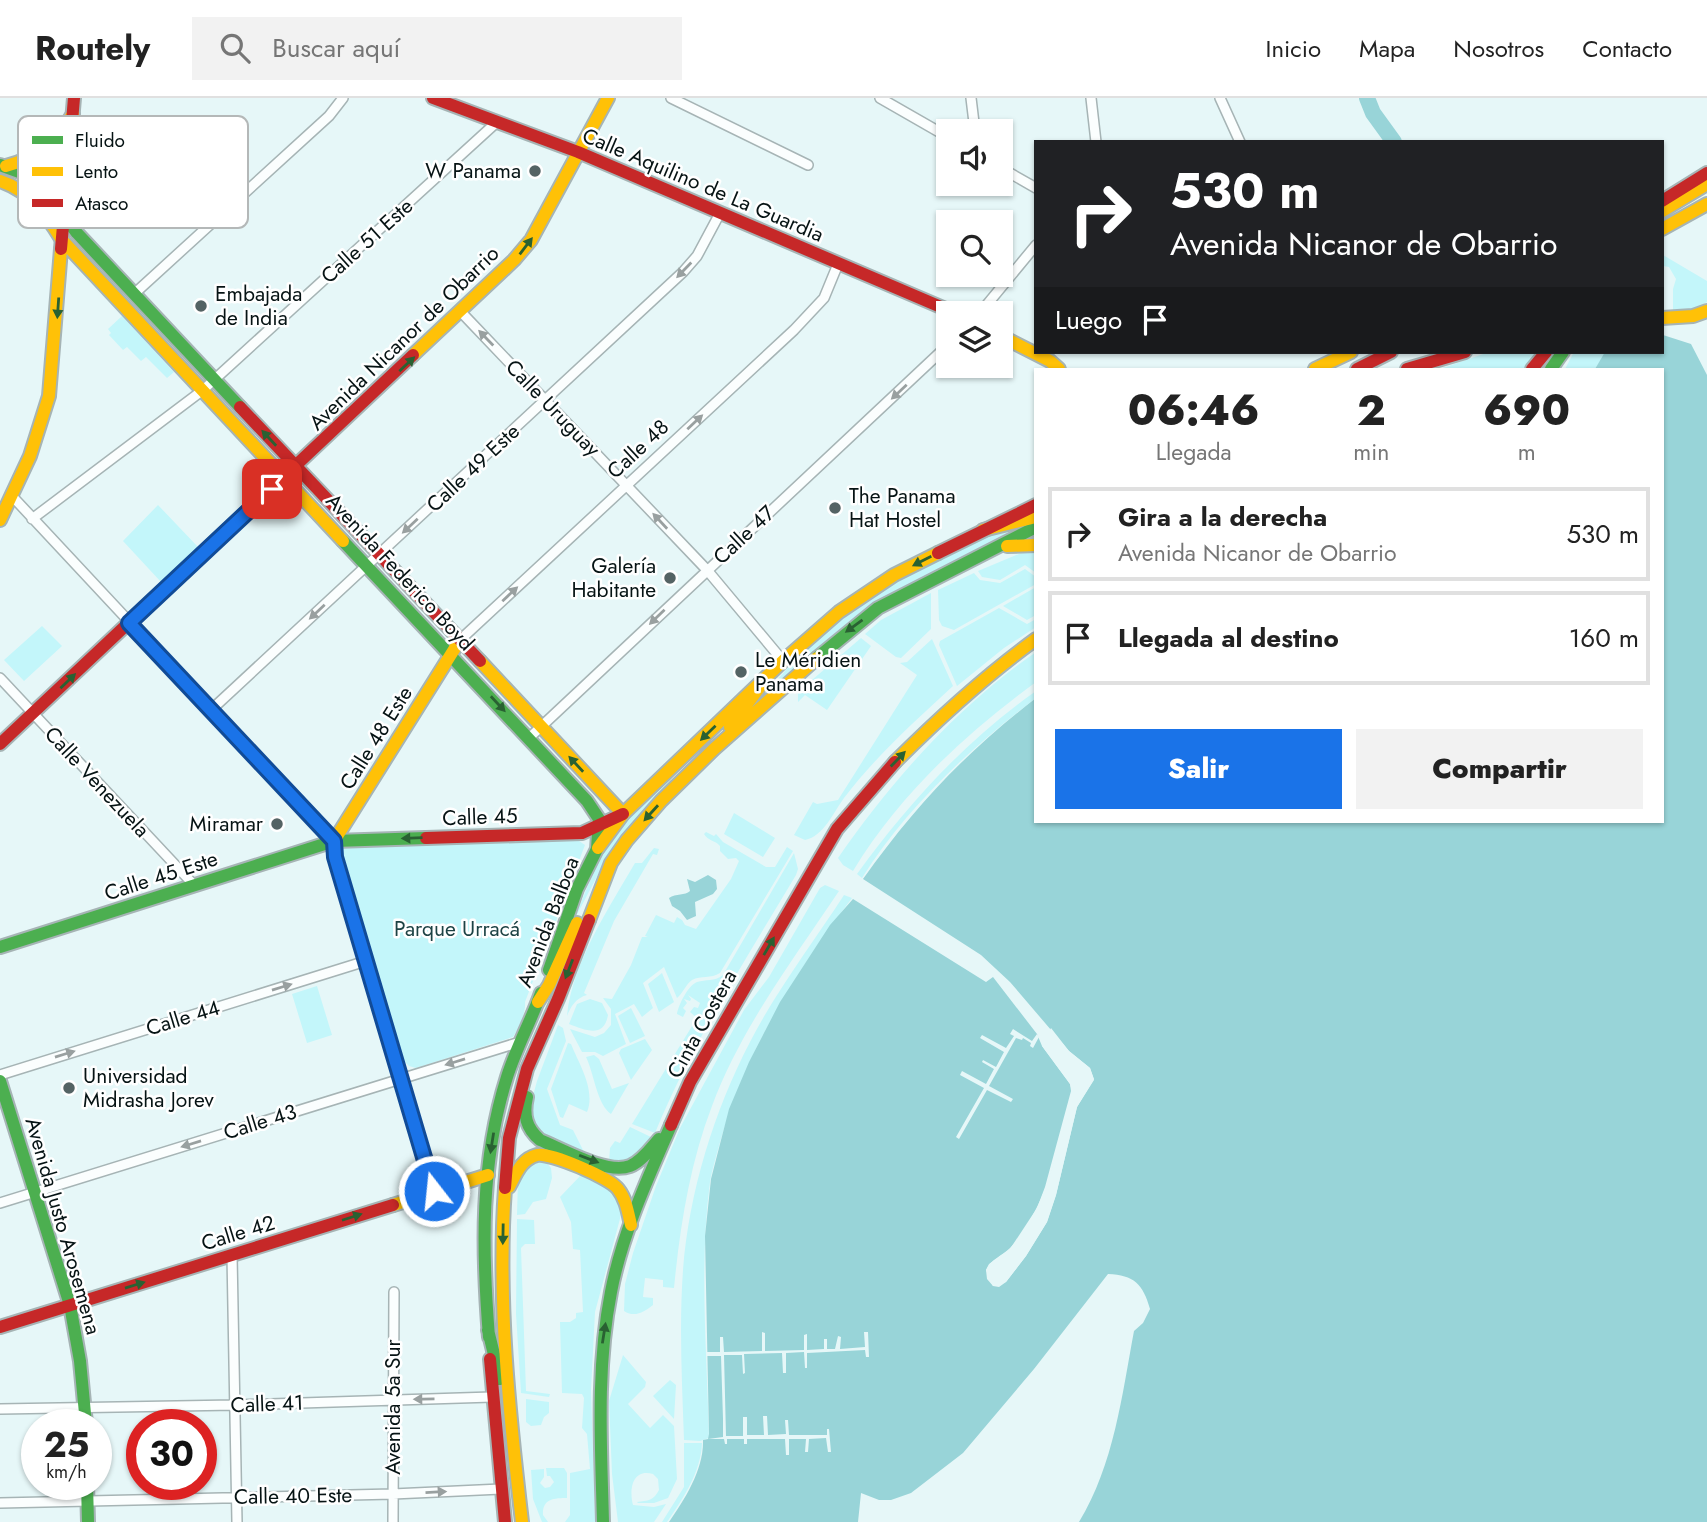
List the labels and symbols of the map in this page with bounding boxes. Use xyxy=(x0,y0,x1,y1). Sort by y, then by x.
legend xyxy=(18,116,248,228)
street label: Calle Aquilino de La Guardia xyxy=(578,120,828,250)
text: Fluido xyxy=(75,127,125,154)
place label: W Panama xyxy=(425,156,521,186)
text: Lento xyxy=(75,158,118,185)
marker: W Panama xyxy=(527,163,543,179)
text: Atasco xyxy=(75,190,128,217)
street label: Calle 51 Este xyxy=(314,191,420,291)
one-way arrow xyxy=(518,237,533,255)
street label: Avenida Nicanor de Obarrio xyxy=(302,239,506,437)
one-way arrow xyxy=(676,261,692,278)
place label: Embajada de India xyxy=(215,279,302,333)
one-way arrow xyxy=(52,297,63,319)
marker: Embajada de India xyxy=(193,298,209,314)
one-way arrow xyxy=(478,329,494,347)
street label: Calle Uruguay xyxy=(499,353,608,464)
one-way arrow xyxy=(398,356,415,372)
one-way arrow xyxy=(891,383,908,399)
street label: Calle 48 xyxy=(600,412,676,486)
one-way arrow xyxy=(686,415,703,431)
street label: Calle 49 Este xyxy=(420,417,526,519)
one-way arrow xyxy=(261,429,277,447)
pin xyxy=(242,459,302,519)
place label: The Panama Hat Hostel xyxy=(849,481,956,535)
street label: Avenida Federico Boyd xyxy=(319,487,481,657)
street label: Calle 47 xyxy=(707,499,781,571)
marker: The Panama Hat Hostel xyxy=(827,500,843,516)
one-way arrow xyxy=(652,513,668,530)
one-way arrow xyxy=(401,518,419,534)
place label: Galería Habitante xyxy=(571,551,656,605)
one-way arrow xyxy=(913,555,932,567)
marker: Galería Habitante xyxy=(662,570,678,586)
one-way arrow xyxy=(501,586,518,602)
one-way arrow xyxy=(309,603,326,619)
one-way arrow xyxy=(649,609,666,625)
one-way arrow xyxy=(845,618,863,632)
place label: Le Méridien Panama xyxy=(755,645,861,699)
marker: Le Méridien Panama xyxy=(733,664,749,680)
one-way arrow xyxy=(59,674,76,690)
street label: Calle 48 Este xyxy=(332,680,420,796)
one-way arrow xyxy=(489,695,505,712)
street label: Calle Venezuela xyxy=(38,720,156,844)
one-way arrow xyxy=(700,724,717,740)
one-way arrow xyxy=(889,751,906,768)
one-way arrow xyxy=(569,756,585,773)
street label: Calle 45 xyxy=(442,801,518,833)
one-way arrow xyxy=(644,804,659,821)
place label: Miramar xyxy=(190,809,264,839)
marker: Miramar xyxy=(269,816,285,832)
one-way arrow xyxy=(401,833,423,844)
street label: Calle 45 Este xyxy=(100,844,222,908)
street label: Avenida Balboa xyxy=(509,852,587,992)
park label: Parque Urracá xyxy=(394,914,520,944)
one-way arrow xyxy=(762,936,775,955)
one-way arrow xyxy=(564,959,575,980)
street label: Cinta Costera xyxy=(660,964,744,1084)
one-way arrow xyxy=(272,981,293,991)
street label: Calle 44 xyxy=(142,993,224,1043)
one-way arrow xyxy=(55,1049,76,1059)
one-way arrow xyxy=(444,1057,465,1068)
place label: Universidad Midrasha Jorev xyxy=(83,1061,215,1115)
marker: Universidad Midrasha Jorev xyxy=(61,1080,77,1096)
street label: Calle 43 xyxy=(220,1097,300,1147)
street label: Avenida Justo Arosemena xyxy=(18,1114,108,1338)
one-way arrow xyxy=(486,1132,497,1154)
one-way arrow xyxy=(180,1139,201,1149)
one-way arrow xyxy=(578,1153,599,1164)
position arrow xyxy=(397,1154,471,1228)
street label: Calle 42 xyxy=(198,1208,278,1258)
one-way arrow xyxy=(342,1211,363,1222)
one-way arrow xyxy=(497,1224,509,1246)
one-way arrow xyxy=(125,1279,146,1290)
one-way arrow xyxy=(599,1322,610,1344)
street label: Avenida 5a Sur xyxy=(378,1339,408,1475)
street label: Calle 41 xyxy=(230,1388,304,1420)
one-way arrow xyxy=(413,1393,435,1405)
speed limit sign: 30 xyxy=(126,1409,217,1500)
street label: Calle 40 Este xyxy=(234,1480,353,1512)
one-way arrow xyxy=(425,1486,447,1497)

